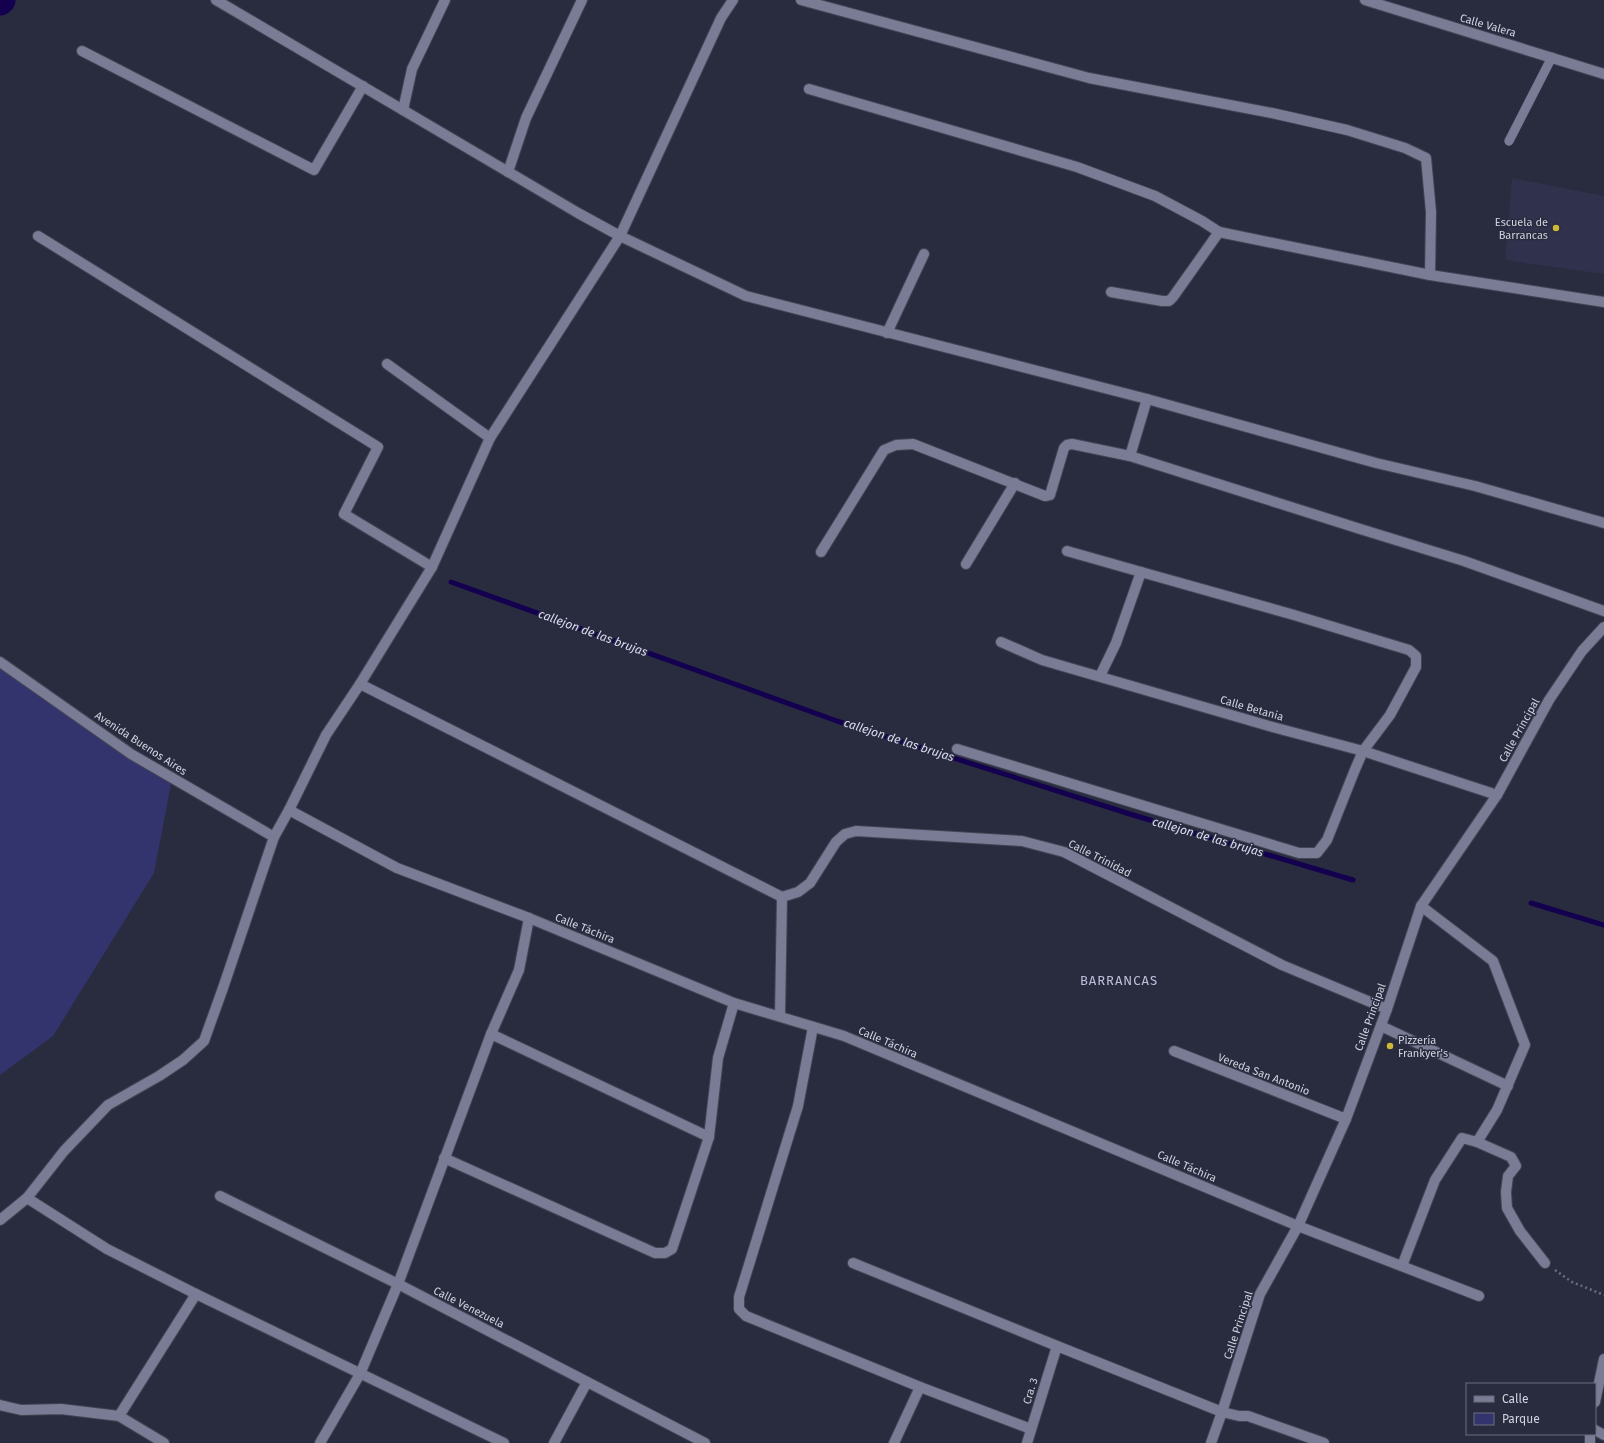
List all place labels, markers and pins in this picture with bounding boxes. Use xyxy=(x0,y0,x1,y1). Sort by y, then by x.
place label: Escuela de Barrancas xyxy=(1495,216,1548,242)
marker: Escuela de Barrancas xyxy=(1551,223,1561,233)
place label: Pizzería Frankyer's xyxy=(1398,1034,1448,1060)
marker: Pizzería Frankyer's xyxy=(1385,1041,1395,1051)

